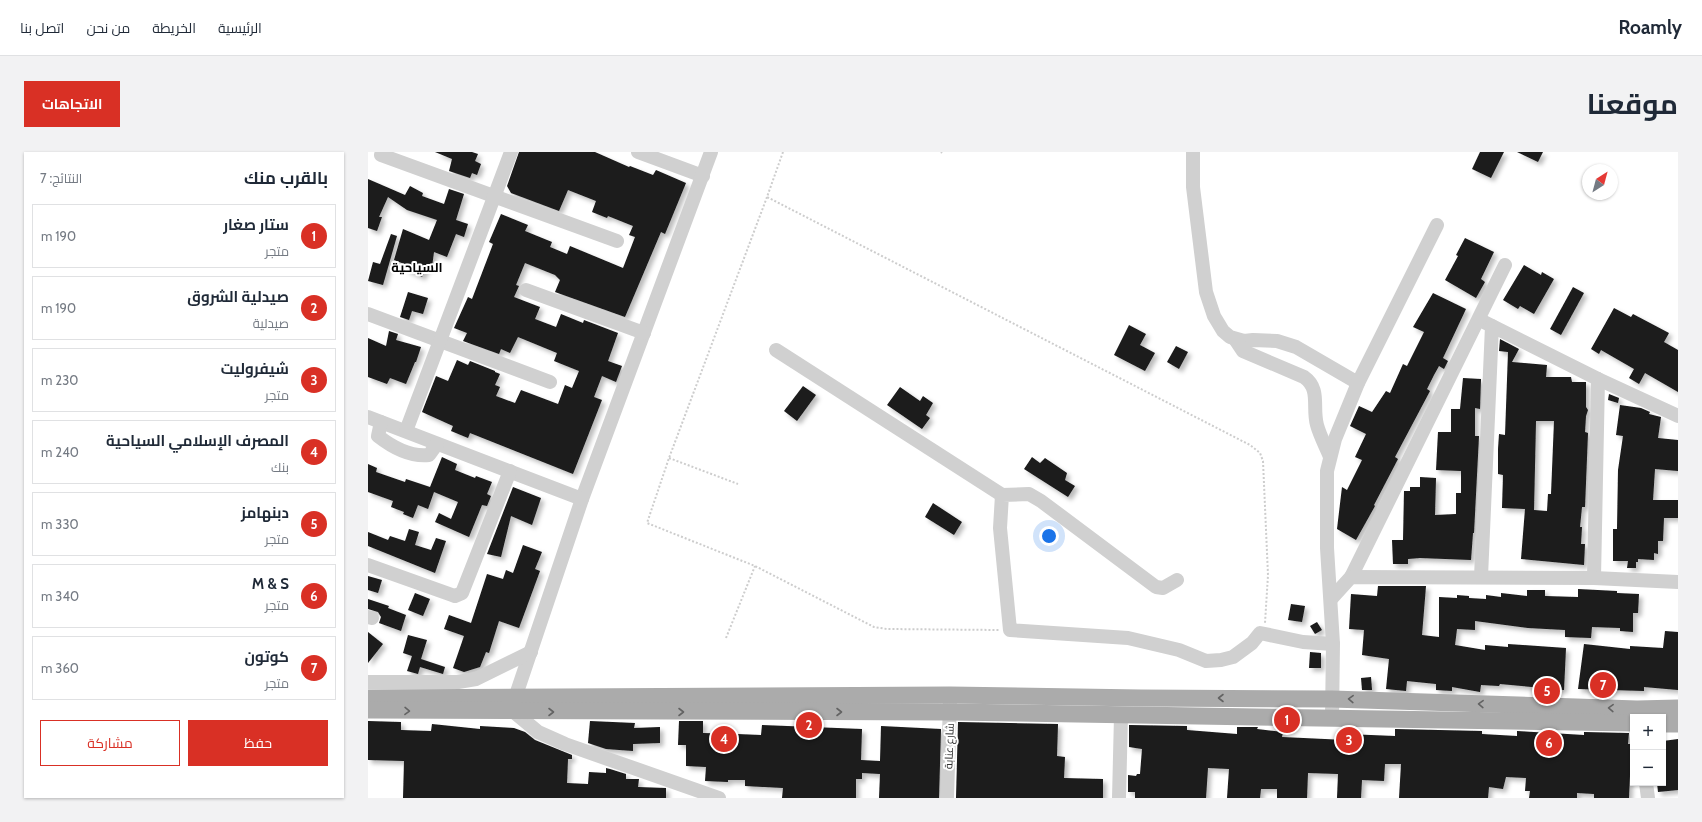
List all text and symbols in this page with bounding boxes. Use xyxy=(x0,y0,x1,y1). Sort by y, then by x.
text: Roamly xyxy=(1619,16,1682,39)
text: اتصل بنا xyxy=(20,19,64,37)
text: من نحن xyxy=(86,19,130,37)
text: الخريطة xyxy=(152,19,196,37)
text: الرئيسية xyxy=(218,19,262,37)
button: الاتجاهات xyxy=(24,81,120,127)
text: موقعنا xyxy=(1587,87,1678,121)
north arrow xyxy=(1582,164,1618,200)
text: بالقرب منك xyxy=(244,168,328,188)
text: النتائج: 7 xyxy=(40,170,82,186)
text: ستار صغار xyxy=(223,216,289,234)
text: 190 m xyxy=(41,228,76,244)
text: 1 xyxy=(312,228,316,244)
text: متجر xyxy=(265,243,289,259)
district label: السياحية xyxy=(391,259,443,275)
text: صيدلية الشروق xyxy=(187,288,289,306)
text: 190 m xyxy=(41,300,76,316)
text: 2 xyxy=(311,300,317,316)
text: صيدلية xyxy=(253,315,289,331)
text: شيفروليت xyxy=(221,360,289,378)
text: 230 m xyxy=(41,372,78,388)
text: 3 xyxy=(311,372,318,388)
text: متجر xyxy=(265,387,289,403)
text: المصرف الإسلامي السياحية xyxy=(106,432,289,450)
text: 240 m xyxy=(41,444,79,460)
text: 4 xyxy=(310,444,318,460)
text: بنك xyxy=(271,459,289,475)
text: دبنهامز xyxy=(241,504,289,522)
text: 330 m xyxy=(41,516,78,532)
text: 5 xyxy=(311,516,318,532)
your location xyxy=(1039,526,1059,546)
text: متجر xyxy=(265,531,289,547)
text: M & S xyxy=(252,575,289,593)
text: 340 m xyxy=(41,588,79,604)
text: 6 xyxy=(310,588,318,604)
text: متجر xyxy=(265,597,289,613)
text: كوتون xyxy=(245,648,289,666)
text: 360 m xyxy=(41,660,79,676)
text: 7 xyxy=(311,660,317,676)
pin: 7 xyxy=(1590,670,1616,700)
text: متجر xyxy=(265,675,289,691)
pin: 5 xyxy=(1534,676,1560,706)
one-way arrow xyxy=(1218,694,1224,702)
one-way arrow xyxy=(1348,695,1354,704)
one-way arrow xyxy=(1478,700,1484,708)
one-way arrow xyxy=(1608,704,1614,712)
pin: 1 xyxy=(1274,705,1300,735)
one-way arrow xyxy=(404,707,410,715)
one-way arrow xyxy=(548,708,554,716)
one-way arrow xyxy=(678,708,684,716)
one-way arrow xyxy=(836,708,842,716)
pin: 2 xyxy=(796,710,822,740)
map controls xyxy=(1630,714,1666,786)
button: + xyxy=(1630,714,1666,750)
button: مشاركة xyxy=(40,720,180,766)
button: حفظ xyxy=(188,720,328,766)
street label: شارع عنابة xyxy=(941,723,958,769)
pin: 4 xyxy=(711,724,737,754)
pin: 3 xyxy=(1336,725,1362,755)
pin: 6 xyxy=(1536,728,1562,758)
button: − xyxy=(1630,750,1666,786)

